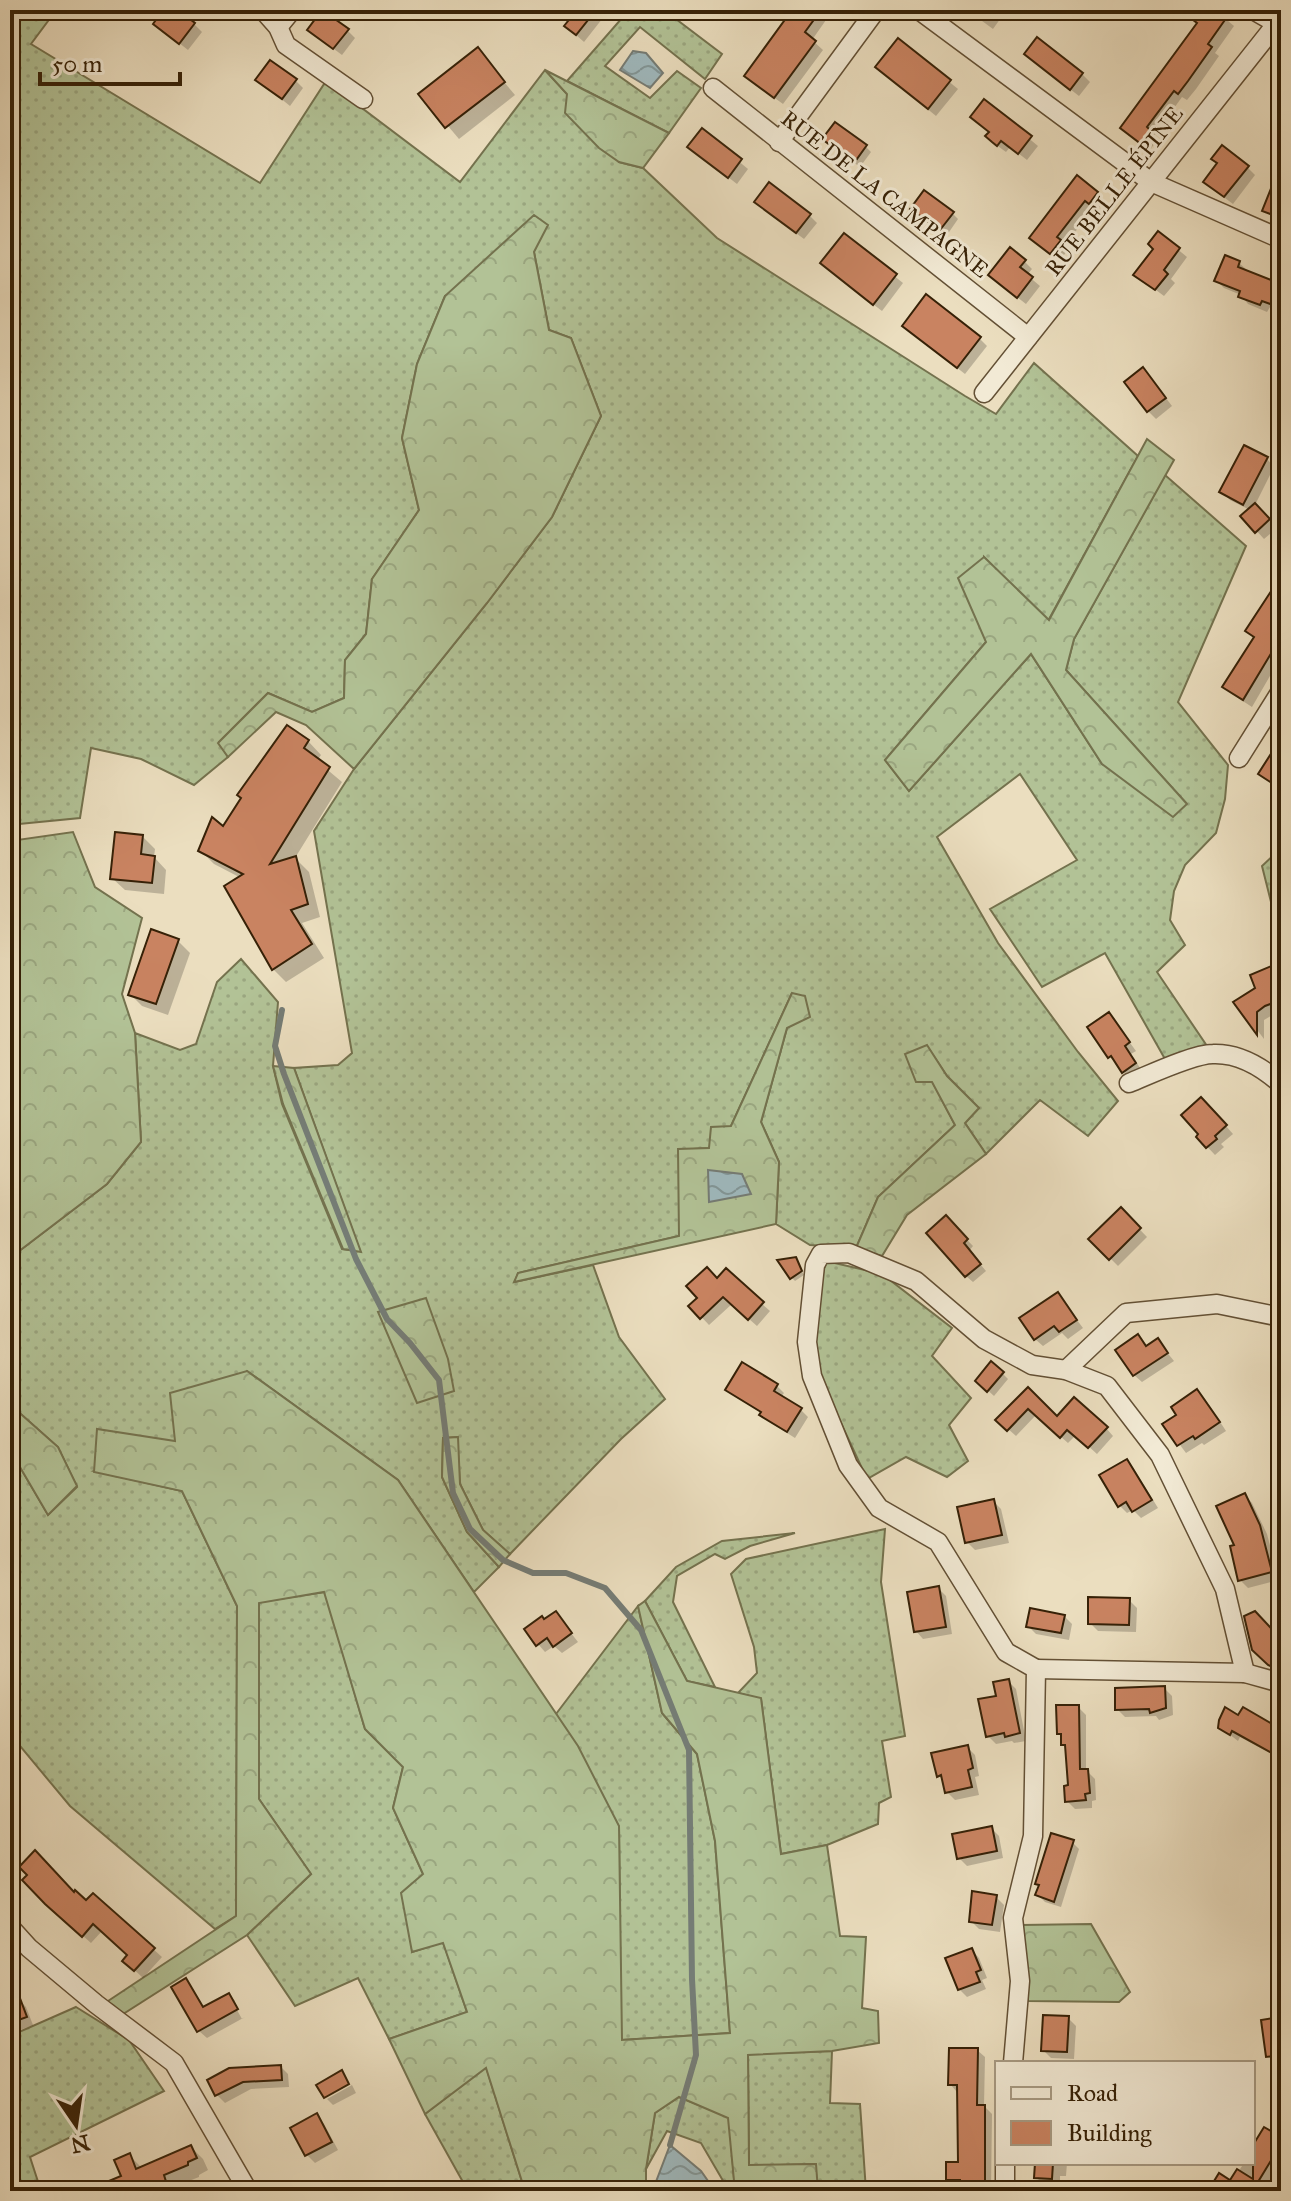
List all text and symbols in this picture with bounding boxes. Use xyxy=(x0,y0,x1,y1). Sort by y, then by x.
scale bar xyxy=(40,36,180,86)
text: 50 m xyxy=(52,49,102,79)
street label: RUE BELLE ÉPINE xyxy=(1039,101,1189,281)
street label: RUE DE LA CAMPAGNE xyxy=(776,105,994,284)
legend xyxy=(995,2061,1255,2165)
text: Road xyxy=(1067,2078,1118,2108)
north arrow xyxy=(36,2085,116,2165)
text: Building xyxy=(1067,2118,1152,2148)
text: N xyxy=(68,2129,93,2159)

